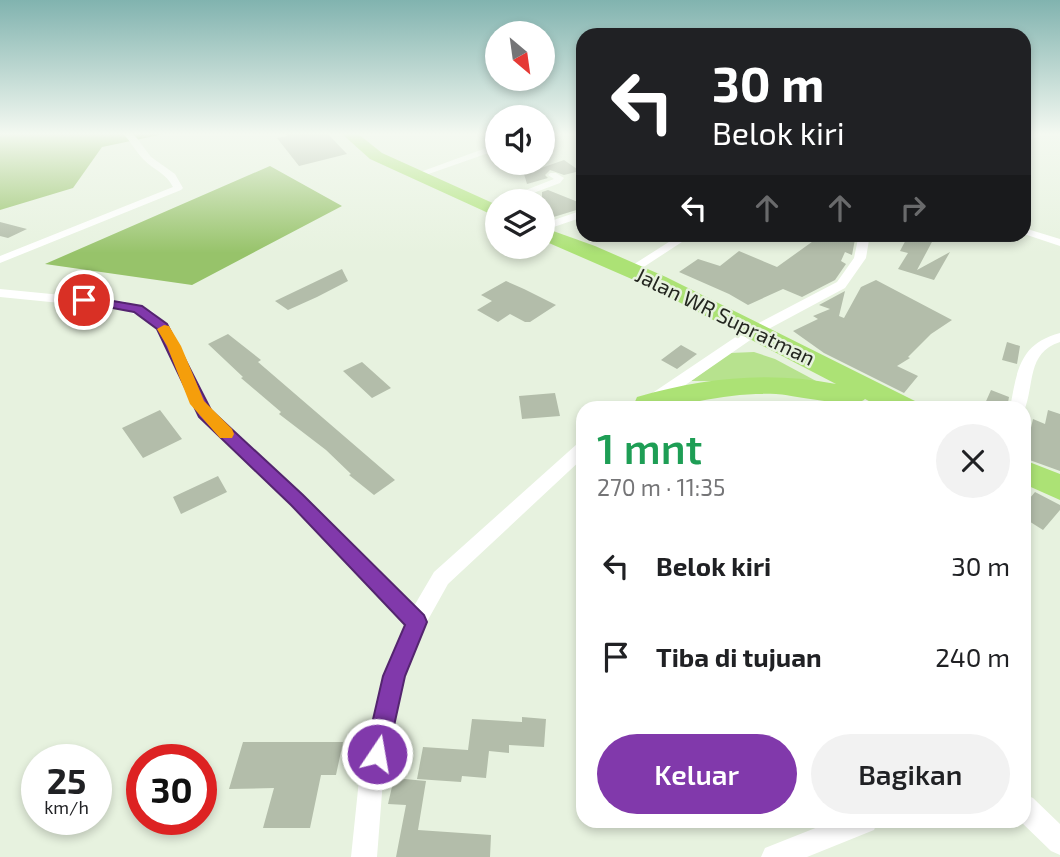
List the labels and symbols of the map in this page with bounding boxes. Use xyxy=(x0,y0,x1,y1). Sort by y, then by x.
north arrow xyxy=(485,21,555,91)
street label: Jalan WR Supratman xyxy=(632,261,819,370)
pin xyxy=(54,270,114,330)
position arrow xyxy=(340,717,414,791)
speed limit sign: 30 xyxy=(126,744,217,835)

